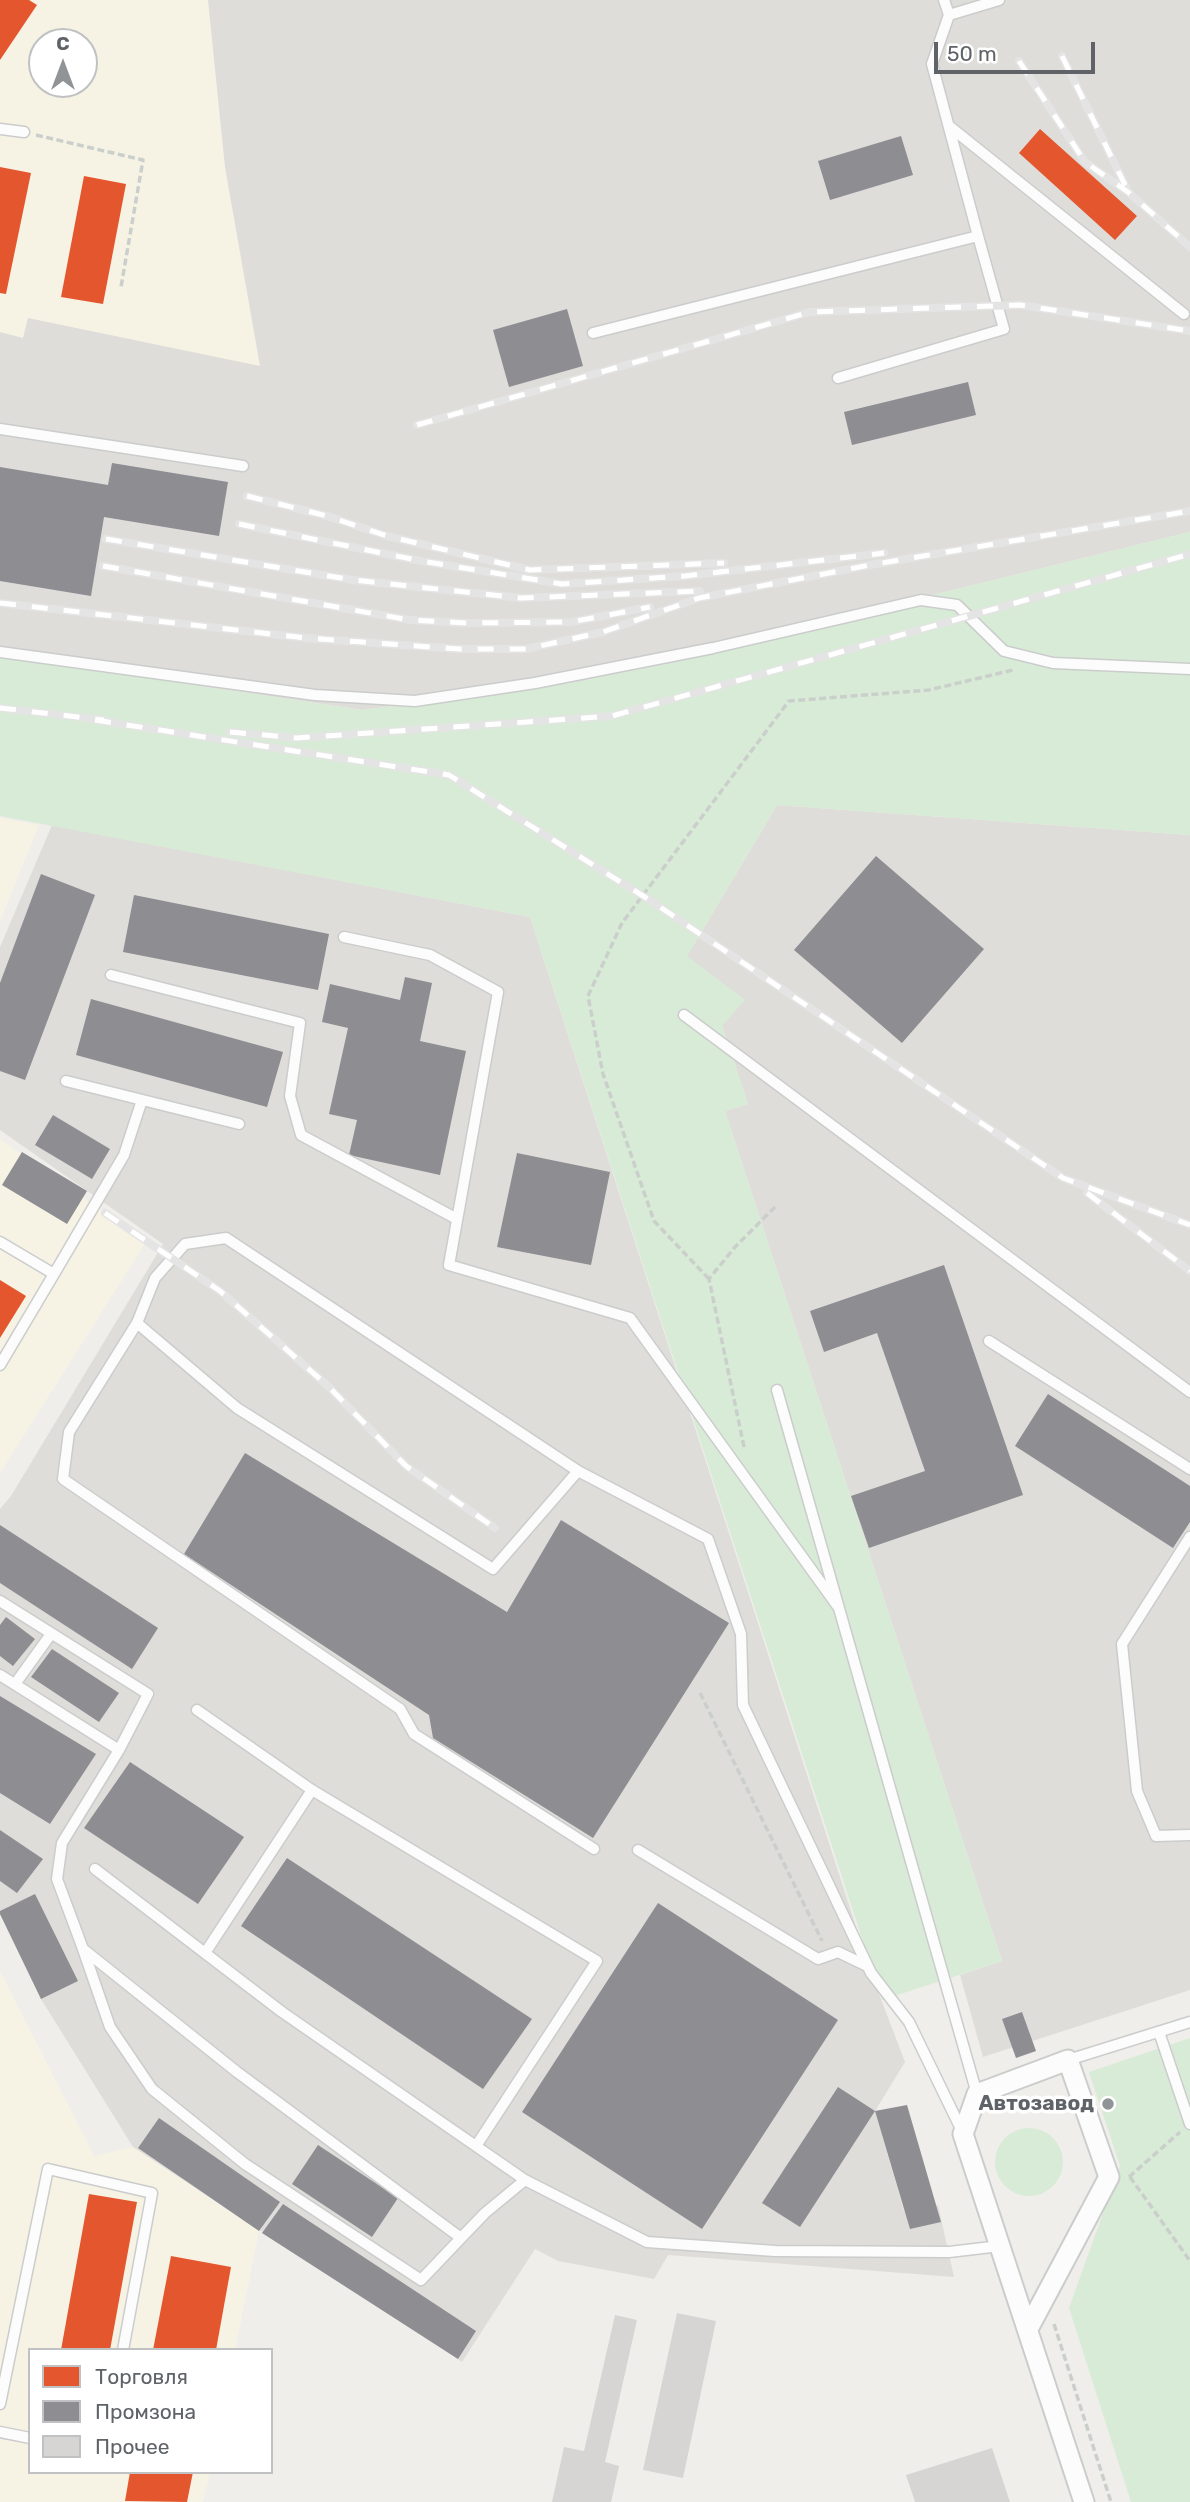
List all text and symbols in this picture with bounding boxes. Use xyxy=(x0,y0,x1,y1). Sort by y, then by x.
north arrow xyxy=(28,28,98,98)
scale bar xyxy=(938,28,1099,72)
text: С xyxy=(56,32,70,55)
text: 50 m xyxy=(947,41,997,66)
place label: Автозавод xyxy=(978,2091,1094,2117)
marker: Автозавод xyxy=(1100,2096,1116,2112)
legend xyxy=(28,2348,273,2474)
text: Торговля xyxy=(95,2364,188,2389)
text: Промзона xyxy=(95,2399,196,2424)
text: Прочее xyxy=(95,2434,170,2459)

